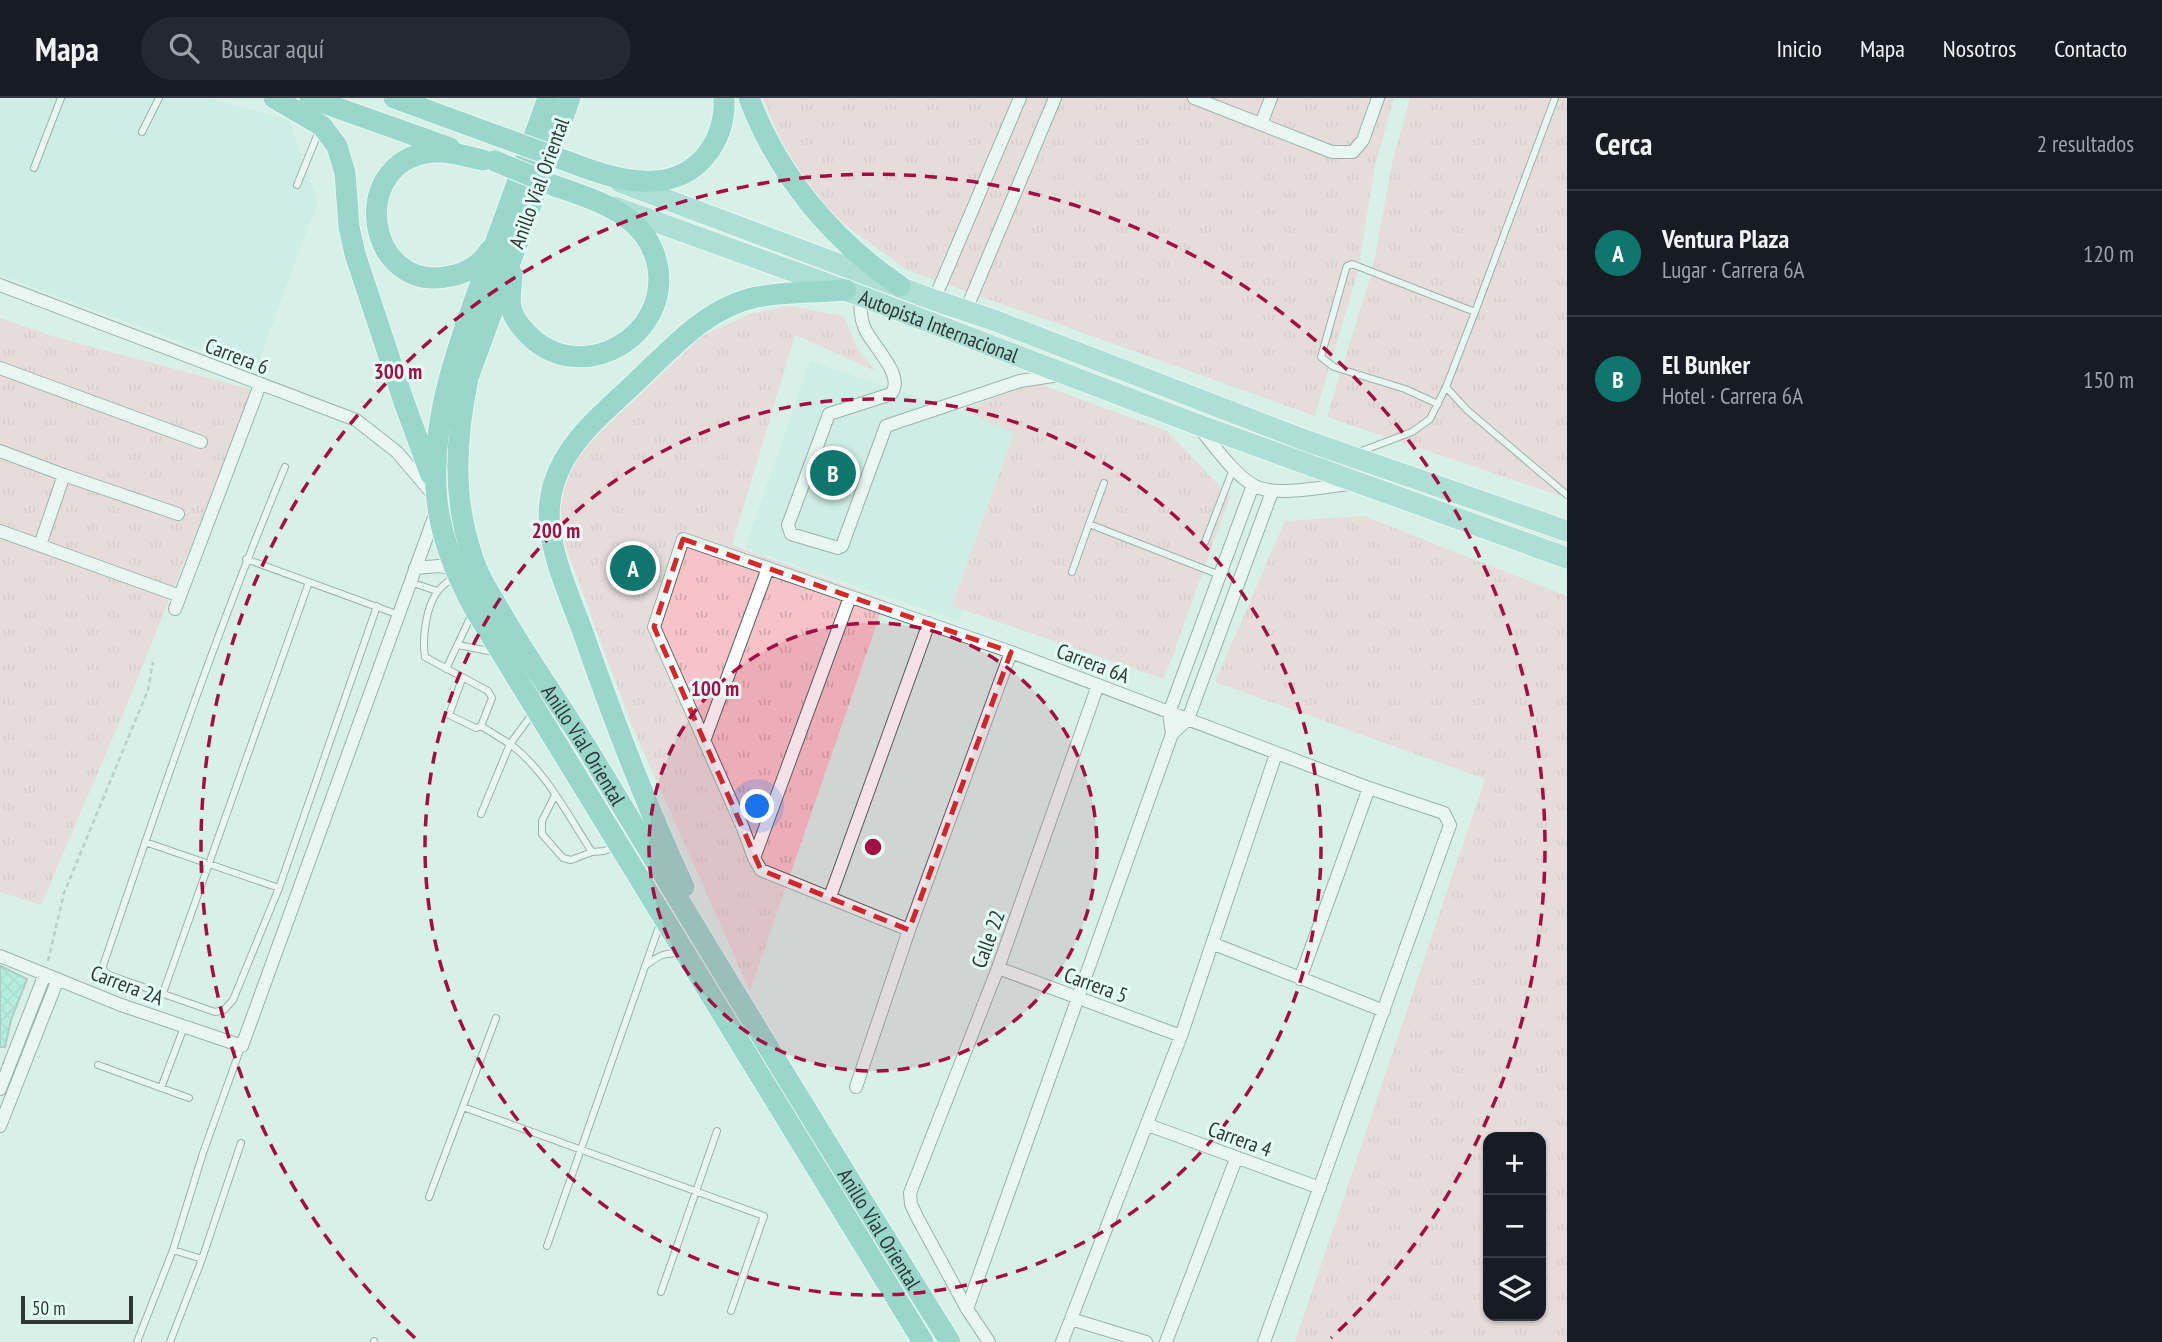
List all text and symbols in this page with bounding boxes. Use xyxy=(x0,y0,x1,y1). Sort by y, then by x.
search box xyxy=(141,17,631,80)
text: Mapa xyxy=(35,27,99,70)
icon: search xyxy=(165,29,203,67)
text: Buscar aquí xyxy=(221,32,324,65)
text: Inicio xyxy=(1776,33,1822,64)
text: Mapa xyxy=(1860,33,1905,64)
text: Nosotros xyxy=(1943,33,2016,64)
text: Contacto xyxy=(2054,33,2127,64)
street label: Anillo Vial Oriental xyxy=(503,114,575,252)
text: Cerca xyxy=(1595,124,1652,163)
text: 2 resultados xyxy=(2037,129,2134,158)
text: Ventura Plaza xyxy=(1662,222,1789,255)
text: A xyxy=(1612,239,1624,268)
text: 120 m xyxy=(2083,239,2134,268)
text: Lugar · Carrera 6A xyxy=(1662,255,1804,284)
street label: Autopista Internacional xyxy=(855,283,1023,369)
street label: Carrera 6 xyxy=(201,332,273,380)
text: El Bunker xyxy=(1662,348,1750,381)
text: 300 m xyxy=(374,358,422,385)
text: B xyxy=(1612,365,1624,394)
text: 150 m xyxy=(2083,365,2134,394)
text: Hotel · Carrera 6A xyxy=(1662,381,1803,410)
pin: B xyxy=(810,447,856,499)
text: 200 m xyxy=(532,517,580,544)
pin: A xyxy=(610,542,656,594)
street label: Carrera 6A xyxy=(1053,637,1133,689)
text: 100 m xyxy=(691,675,739,702)
street label: Anillo Vial Oriental xyxy=(536,679,632,810)
your location xyxy=(740,789,774,823)
centre of rings xyxy=(861,835,885,859)
street label: Calle 22 xyxy=(965,906,1011,972)
street label: Carrera 2A xyxy=(87,959,167,1011)
street label: Carrera 5 xyxy=(1060,961,1132,1009)
street label: Carrera 4 xyxy=(1204,1115,1276,1163)
map controls xyxy=(1483,1132,1546,1321)
button: + xyxy=(1483,1132,1546,1195)
street label: Anillo Vial Oriental xyxy=(832,1163,927,1294)
button: − xyxy=(1483,1195,1546,1258)
button: layers xyxy=(1483,1258,1546,1321)
scale bar xyxy=(21,1293,133,1325)
text: 50 m xyxy=(32,1296,66,1320)

